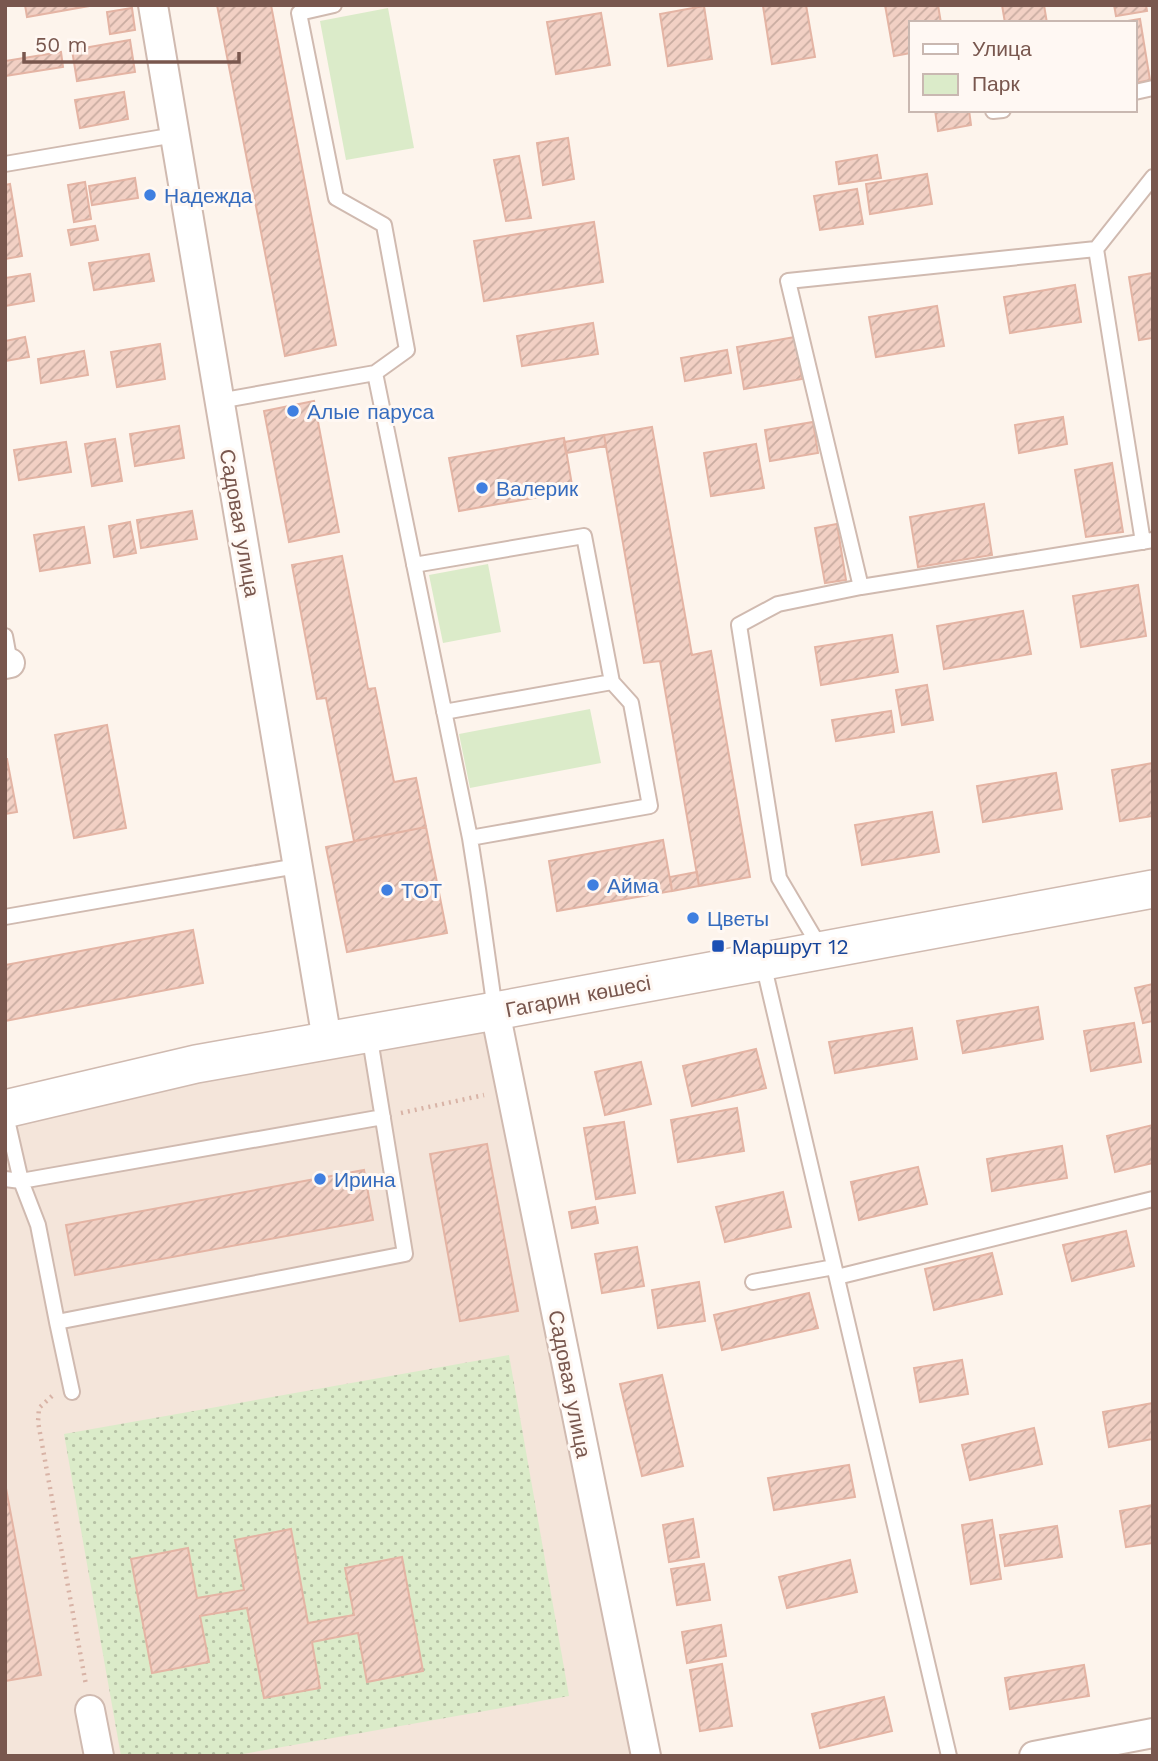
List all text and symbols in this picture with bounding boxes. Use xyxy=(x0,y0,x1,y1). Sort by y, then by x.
scale bar xyxy=(24,21,240,65)
legend xyxy=(909,21,1137,112)
text: 50 m xyxy=(35,32,87,57)
text: Улица xyxy=(972,36,1032,61)
text: Парк xyxy=(972,71,1020,96)
place label: Надежда xyxy=(164,183,253,208)
marker: Надежда xyxy=(142,187,158,203)
place label: Алые паруса xyxy=(307,399,434,424)
marker: Алые паруса xyxy=(285,403,301,419)
street label: Садовая улица xyxy=(215,447,265,599)
place label: Валерик xyxy=(496,476,579,501)
marker: Валерик xyxy=(474,480,490,496)
place label: Айма xyxy=(607,873,659,898)
marker: Айма xyxy=(585,877,601,893)
place label: ТОТ xyxy=(401,878,442,903)
marker: ТОТ xyxy=(379,882,395,898)
place label: Цветы xyxy=(707,906,769,931)
marker: Цветы xyxy=(685,910,701,926)
place label: Маршрут 12 xyxy=(732,934,849,959)
marker: Маршрут 12 xyxy=(710,938,726,954)
street label: Гагарин көшесі xyxy=(503,970,653,1022)
place label: Ирина xyxy=(334,1167,396,1192)
marker: Ирина xyxy=(312,1171,328,1187)
street label: Садовая улица xyxy=(543,1308,597,1460)

